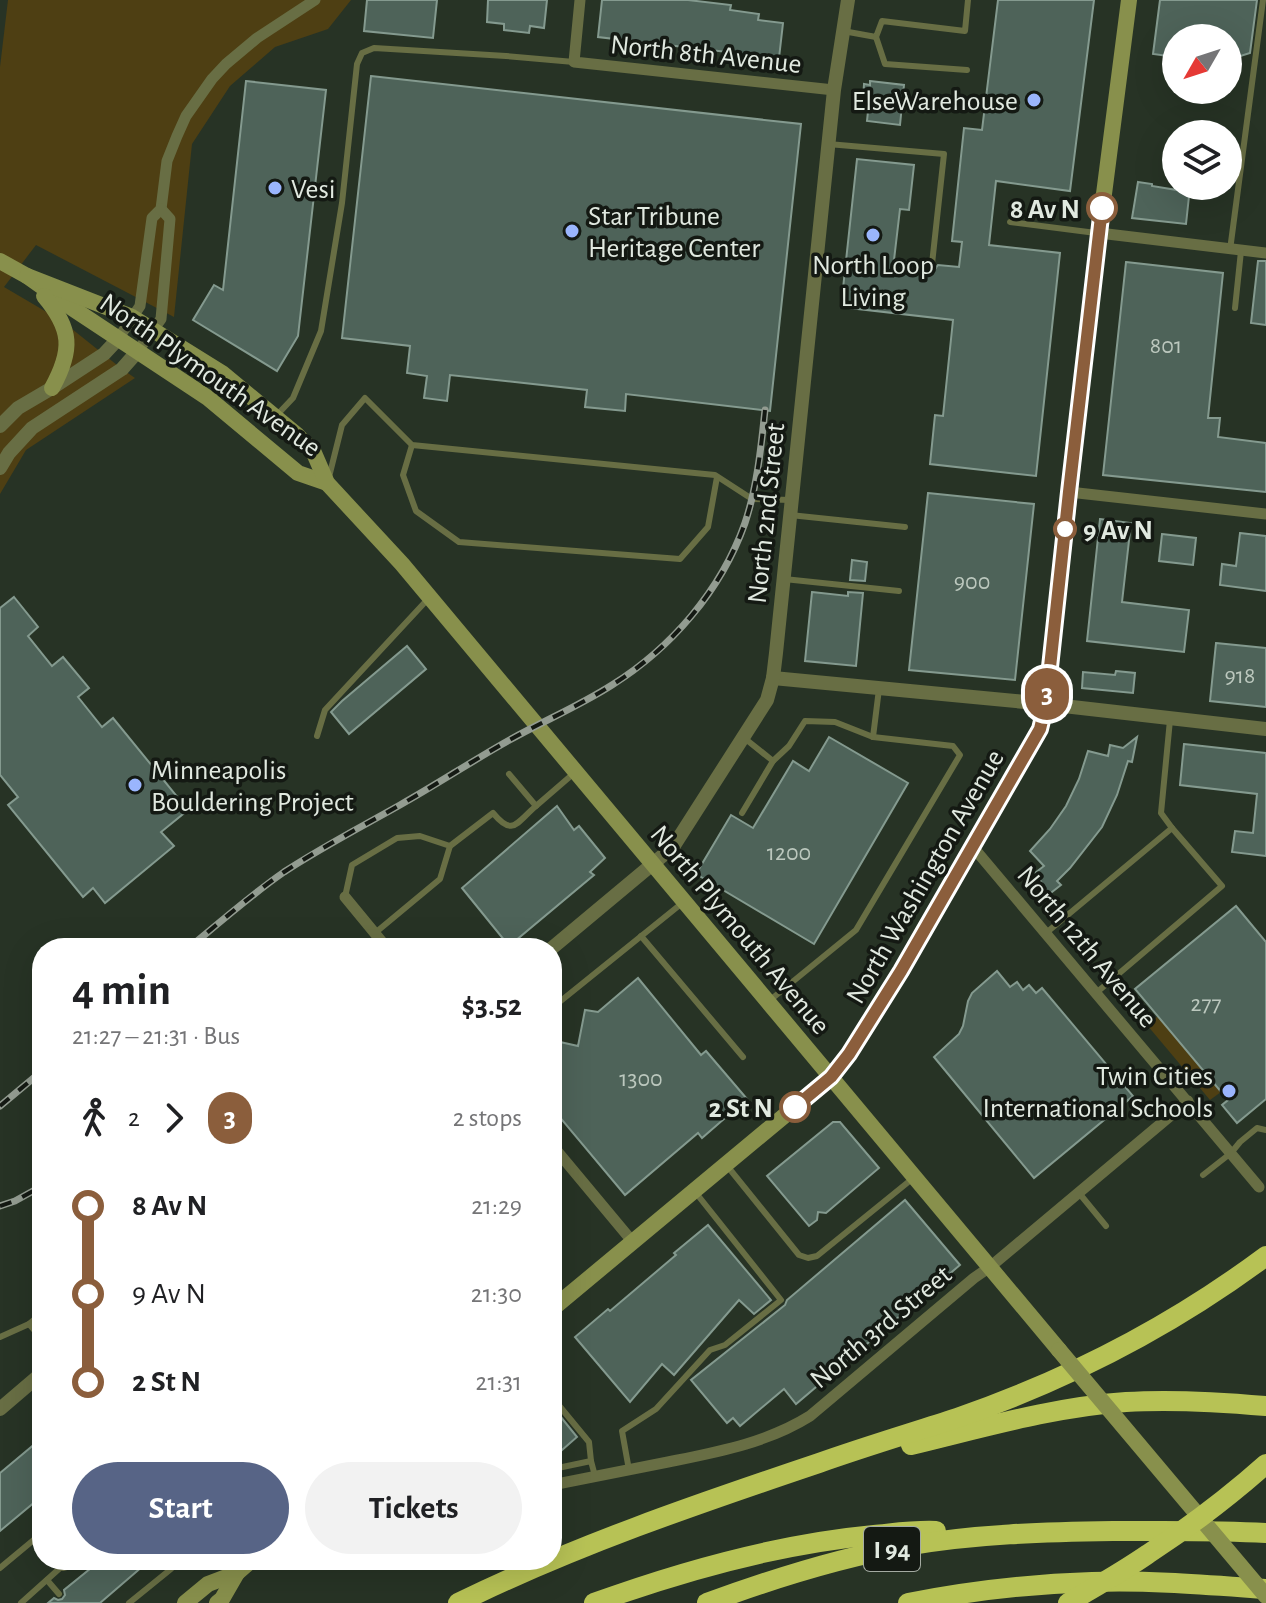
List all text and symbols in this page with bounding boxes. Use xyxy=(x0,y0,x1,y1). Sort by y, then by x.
north arrow xyxy=(1162,24,1242,104)
map controls xyxy=(1162,24,1242,200)
street label: North 8th Avenue xyxy=(609,31,803,79)
place label: ElseWarehouse xyxy=(852,88,1018,116)
marker: ElseWarehouse xyxy=(1025,91,1043,109)
button: layers xyxy=(1162,120,1242,200)
place label: Vesi xyxy=(291,176,336,204)
marker: Vesi xyxy=(266,179,284,197)
marker: 8 Av N xyxy=(1087,193,1117,223)
place label: 8 Av N xyxy=(1010,196,1080,224)
place label: Star Tribune Heritage Center xyxy=(588,203,760,263)
marker: Star Tribune Heritage Center xyxy=(563,222,581,240)
marker: North Loop Living xyxy=(864,226,882,244)
place label: North Loop Living xyxy=(812,252,934,312)
street label: North Plymouth Avenue xyxy=(94,289,326,462)
house number: 801 xyxy=(1150,334,1182,358)
street label: North 2nd Street xyxy=(744,421,790,605)
place label: 9 Av N xyxy=(1083,517,1153,545)
marker: 9 Av N xyxy=(1054,518,1076,540)
house number: 900 xyxy=(954,570,990,594)
house number: 918 xyxy=(1225,664,1255,688)
line badge: 3 xyxy=(1021,668,1073,720)
text: 3 xyxy=(1041,680,1053,708)
street label: North Washington Avenue xyxy=(842,745,1010,1009)
place label: Minneapolis Bouldering Project xyxy=(151,757,354,817)
marker: Minneapolis Bouldering Project xyxy=(126,776,144,794)
street label: North Plymouth Avenue xyxy=(644,821,835,1040)
house number: 1200 xyxy=(767,841,811,865)
street label: North 12th Avenue xyxy=(1011,861,1162,1033)
text: 4 min xyxy=(72,969,171,1013)
text: $3.52 xyxy=(462,991,522,1021)
house number: 277 xyxy=(1191,992,1221,1016)
text: 21:27 – 21:31 · Bus xyxy=(72,1023,240,1049)
place label: Twin Cities International Schools xyxy=(983,1063,1213,1123)
house number: 1300 xyxy=(619,1067,663,1091)
marker: Twin Cities International Schools xyxy=(1220,1082,1238,1100)
marker: 2 St N xyxy=(780,1092,810,1122)
place label: 2 St N xyxy=(708,1095,773,1123)
icon: walk xyxy=(72,1096,116,1140)
icon: forward xyxy=(152,1096,196,1140)
text: 3 xyxy=(224,1104,236,1132)
text: 2 xyxy=(128,1105,140,1131)
text: 2 stops xyxy=(453,1105,522,1131)
text: 8 Av N xyxy=(132,1191,207,1221)
text: 21:29 xyxy=(471,1193,522,1219)
street label: North 3rd Street xyxy=(805,1261,957,1394)
text: 9 Av N xyxy=(132,1279,206,1309)
text: 21:30 xyxy=(471,1281,522,1307)
text: 2 St N xyxy=(132,1367,201,1397)
text: 21:31 xyxy=(476,1369,522,1395)
button: Start xyxy=(72,1462,289,1554)
button: Tickets xyxy=(305,1462,522,1554)
road number: I 94 xyxy=(864,1527,920,1571)

